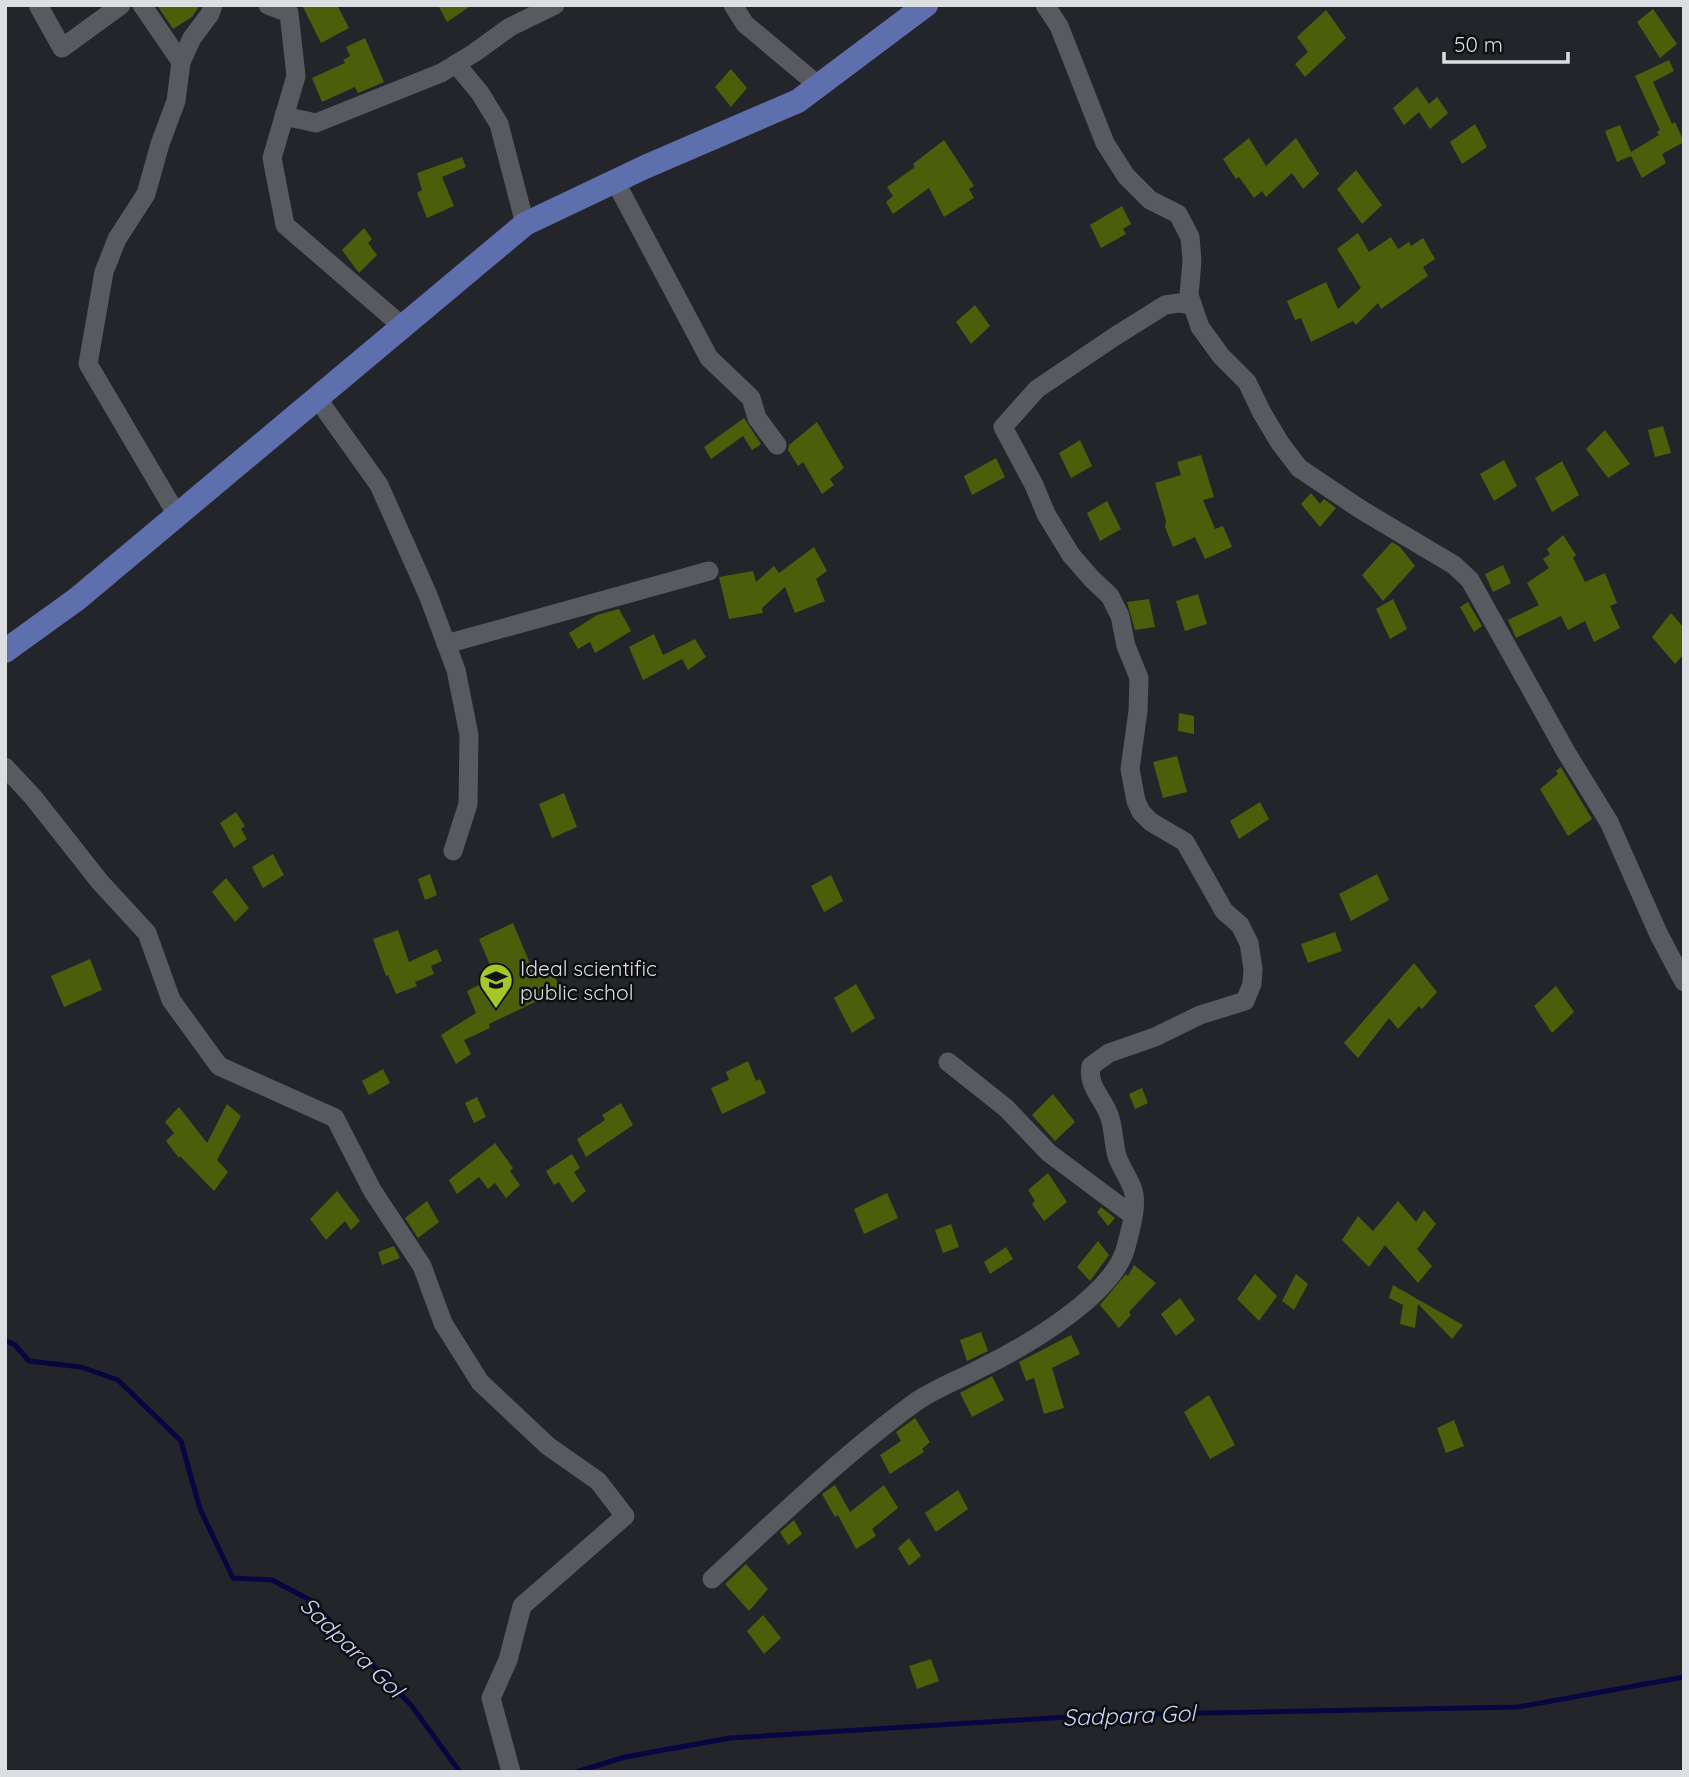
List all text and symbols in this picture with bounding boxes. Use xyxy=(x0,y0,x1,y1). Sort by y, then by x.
scale bar xyxy=(1444,21,1568,65)
text: 50 m xyxy=(1454,31,1503,57)
place label: Ideal scientific public schol xyxy=(520,955,657,1005)
school or university icon: Ideal scientific public schol xyxy=(477,961,515,1010)
water label: Sadpara Gol xyxy=(294,1590,412,1705)
water label: Sadpara Gol xyxy=(1062,1698,1198,1732)

